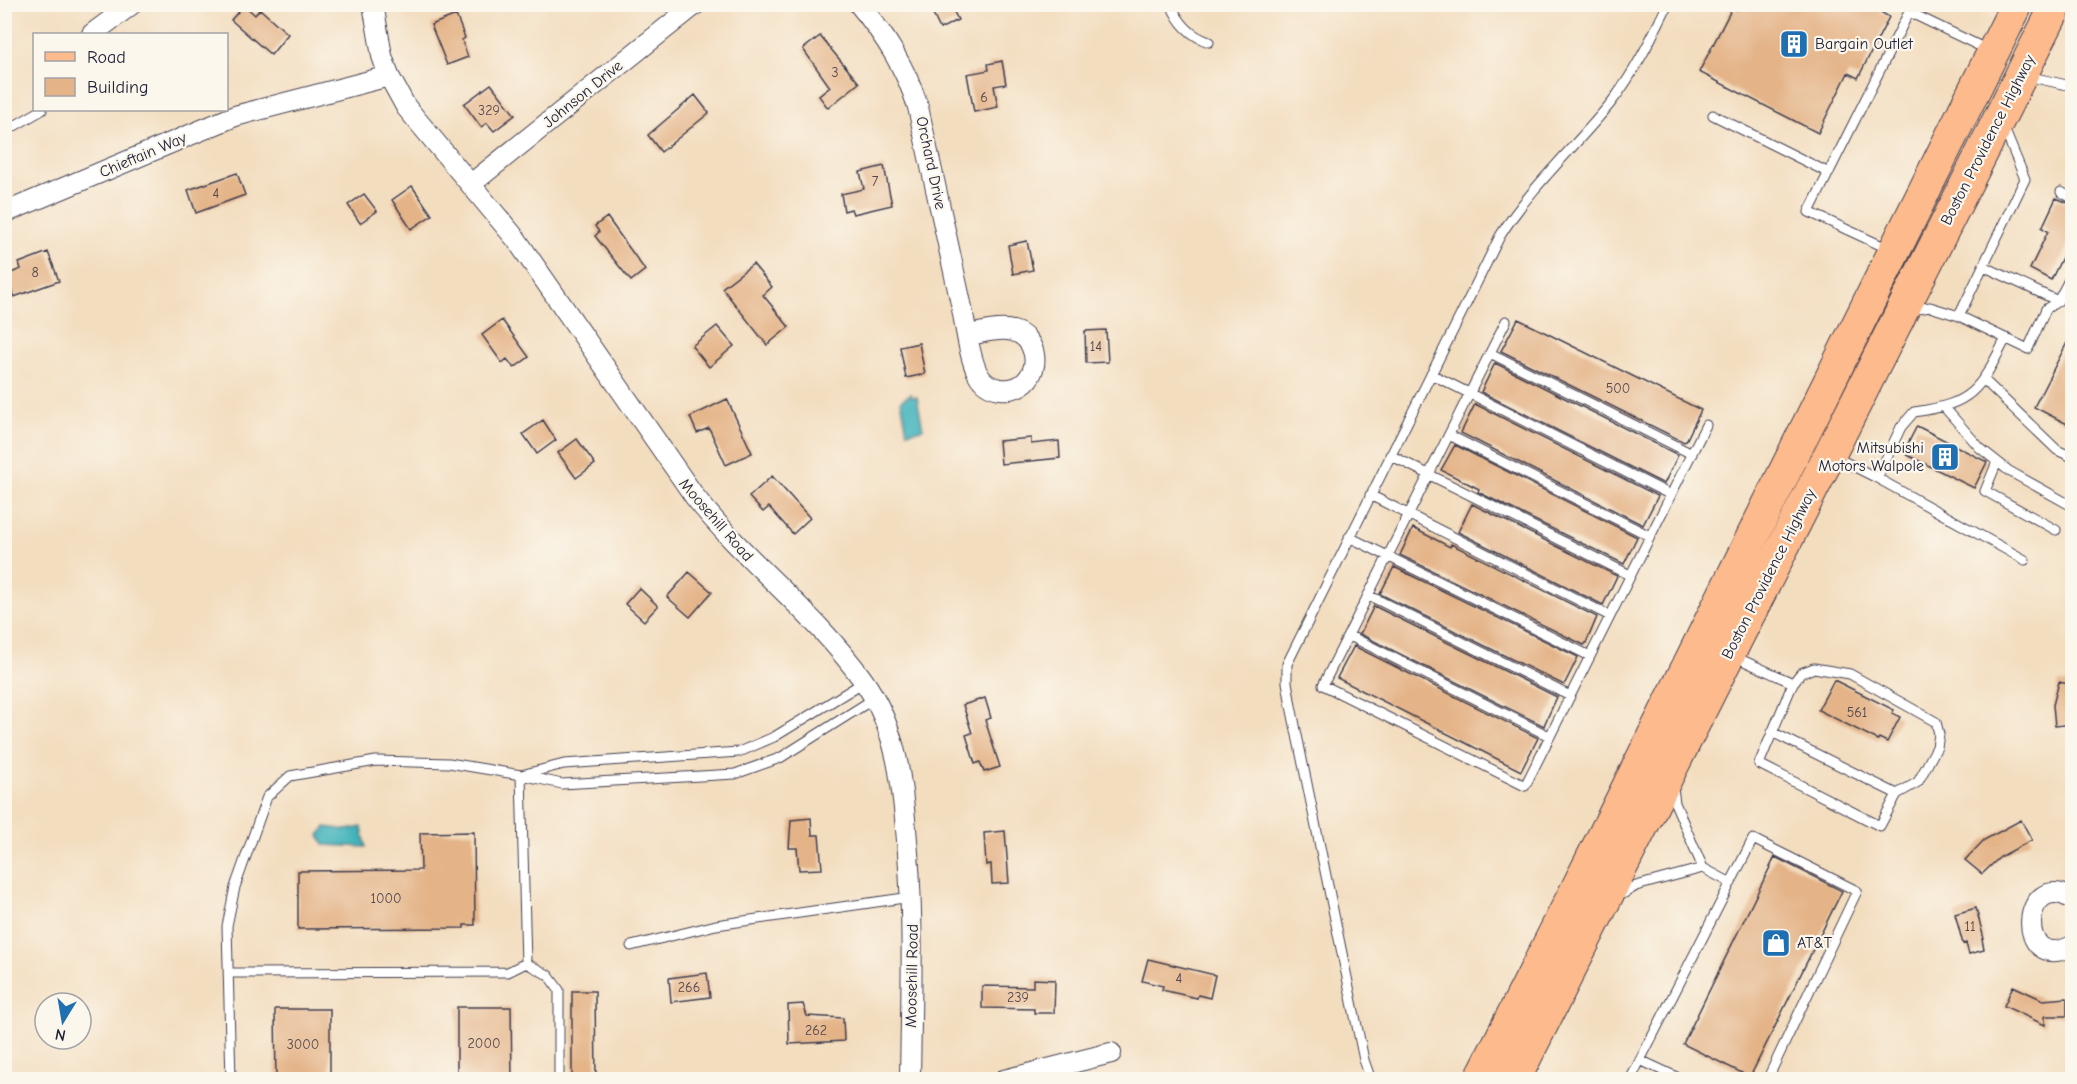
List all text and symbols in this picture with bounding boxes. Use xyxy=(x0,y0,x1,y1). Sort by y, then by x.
building icon: Bargain Outlet xyxy=(1778,28,1810,60)
legend xyxy=(33,33,228,111)
place label: Bargain Outlet xyxy=(1815,35,1913,53)
text: Road xyxy=(87,47,126,68)
street label: Boston Providence Highway xyxy=(1937,51,2039,228)
street label: Johnson Drive xyxy=(540,57,626,131)
house number: 3 xyxy=(831,64,839,81)
text: Building xyxy=(87,77,149,98)
house number: 6 xyxy=(980,89,988,106)
house number: 329 xyxy=(478,102,500,119)
street label: Orchard Drive xyxy=(912,115,950,211)
street label: Chieftain Way xyxy=(97,128,190,181)
house number: 7 xyxy=(872,173,879,190)
house number: 4 xyxy=(213,185,220,202)
house number: 8 xyxy=(31,264,39,281)
house number: 14 xyxy=(1090,338,1102,355)
house number: 500 xyxy=(1606,380,1630,397)
place label: Mitsubishi Motors Walpole xyxy=(1818,439,1924,475)
building icon: Mitsubishi Motors Walpole xyxy=(1929,441,1961,473)
street label: Moosehill Road xyxy=(675,475,757,565)
street label: Boston Providence Highway xyxy=(1718,485,1820,662)
house number: 561 xyxy=(1847,704,1867,721)
house number: 1000 xyxy=(370,890,402,907)
house number: 11 xyxy=(1964,918,1976,935)
street label: Moosehill Road xyxy=(902,924,922,1028)
shop icon: AT&T xyxy=(1760,927,1792,959)
place label: AT&T xyxy=(1797,934,1833,952)
house number: 4 xyxy=(1176,970,1183,987)
house number: 266 xyxy=(678,979,700,996)
house number: 239 xyxy=(1007,989,1029,1006)
north arrow xyxy=(33,991,93,1051)
house number: 262 xyxy=(805,1022,827,1039)
text: N xyxy=(53,1025,67,1045)
house number: 2000 xyxy=(468,1035,500,1052)
house number: 3000 xyxy=(287,1036,319,1053)

